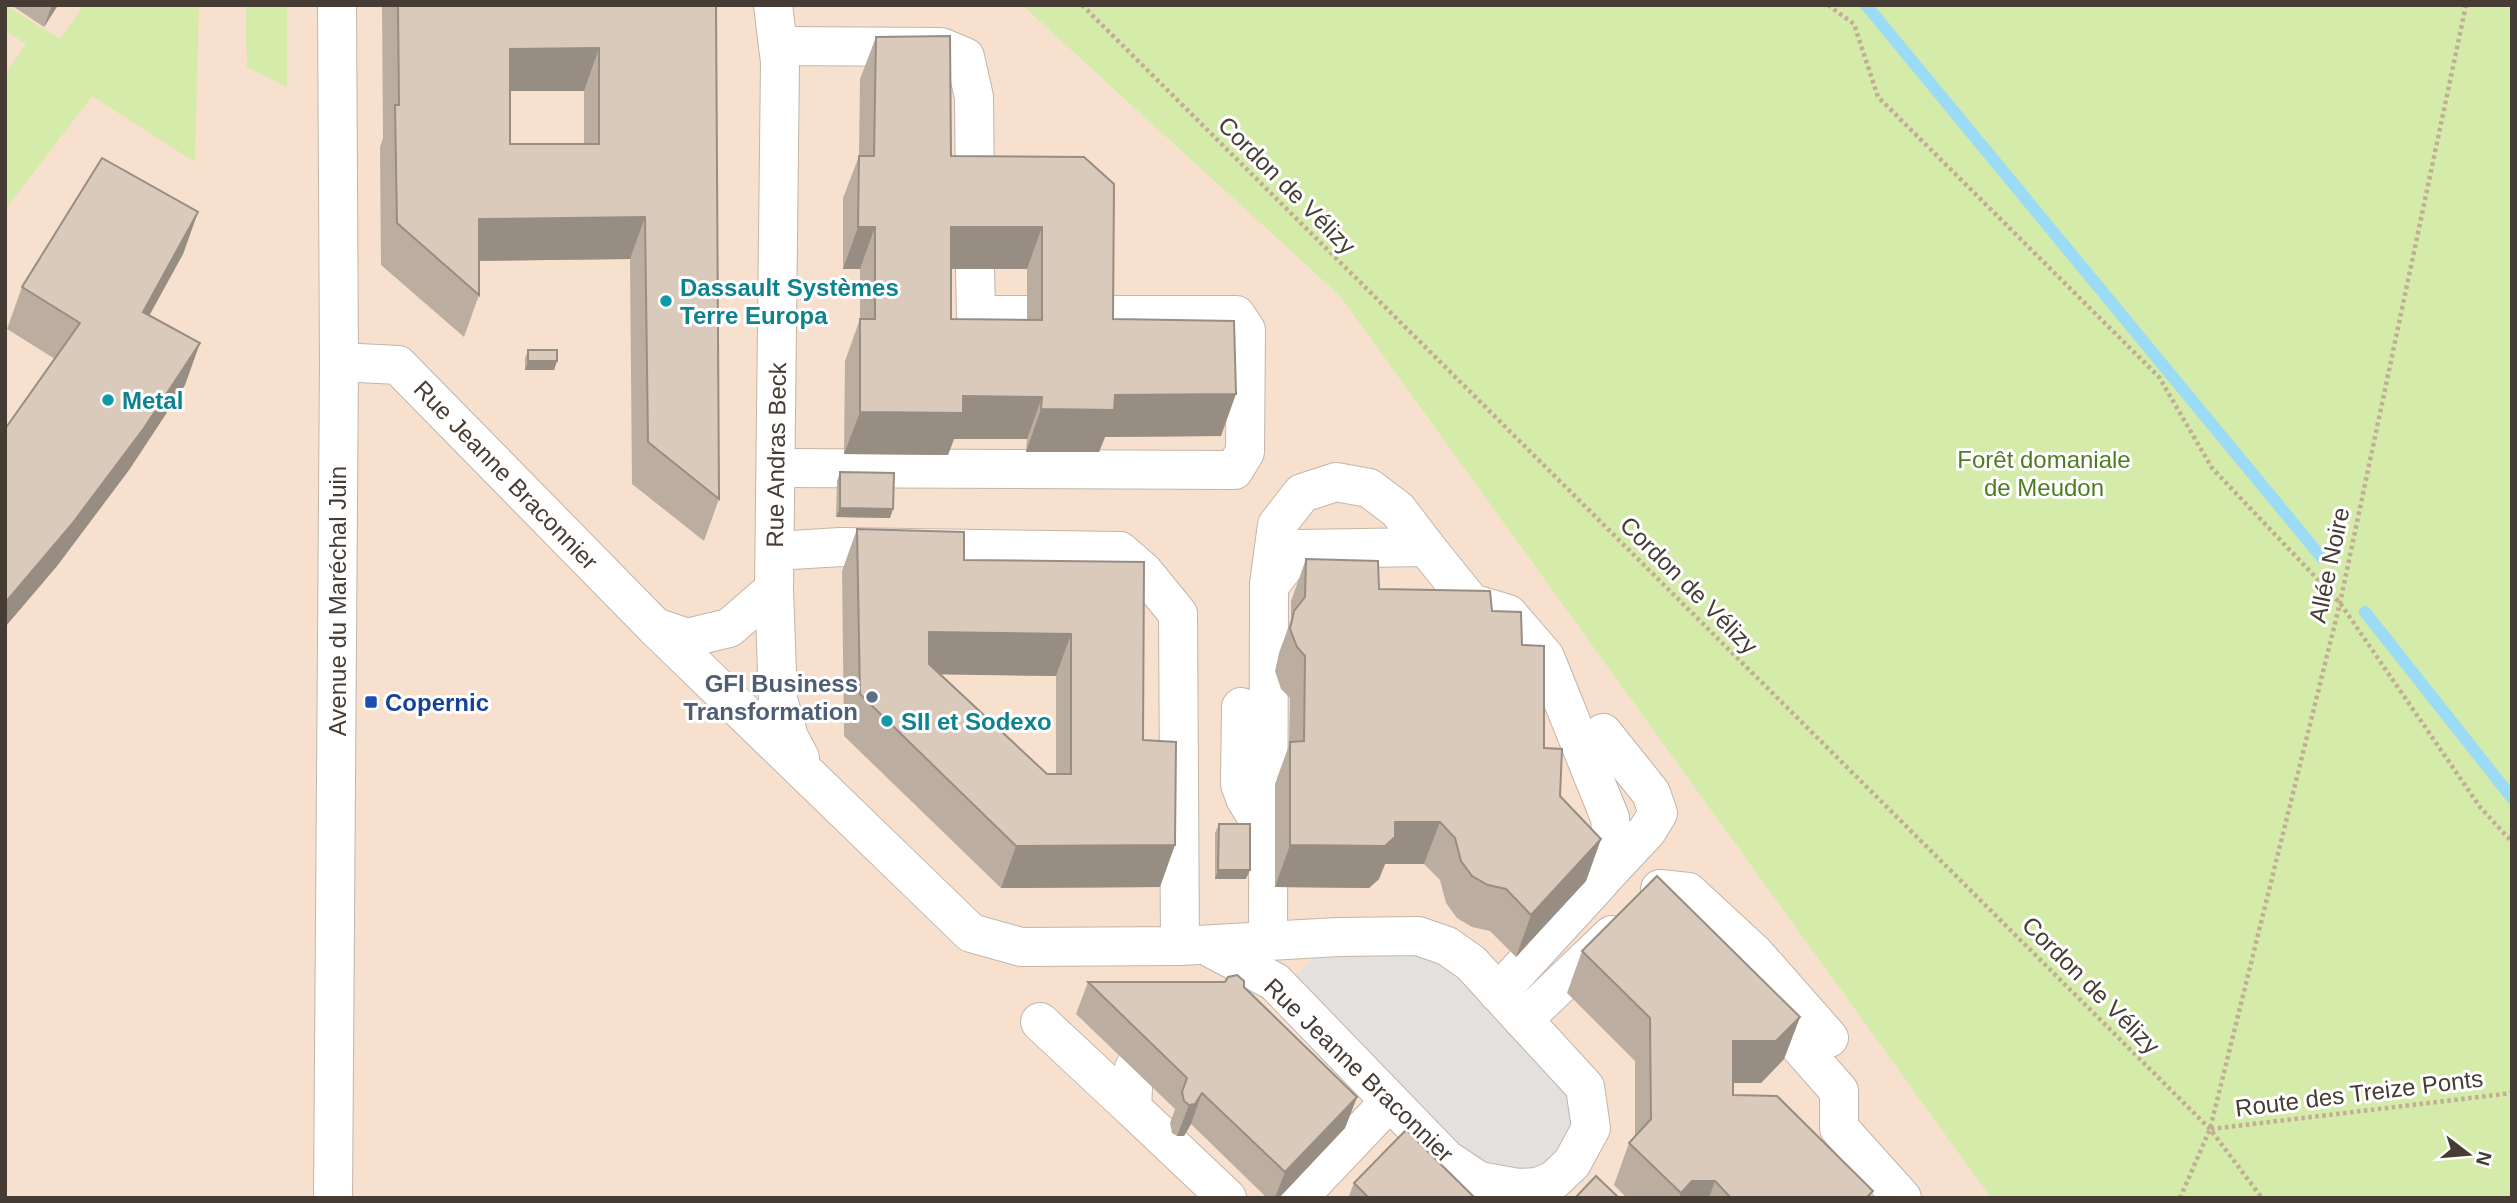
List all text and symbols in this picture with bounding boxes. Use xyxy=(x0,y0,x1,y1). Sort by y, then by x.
street label: Cordon de Vélizy xyxy=(1213,111,1361,259)
place label: Dassault Systèmes Terre Europa xyxy=(680,274,899,329)
marker: Dassault Systèmes Terre Europa xyxy=(658,293,674,309)
street label: Rue Andras Beck xyxy=(761,361,791,548)
street label: Rue Jeanne Braconnier xyxy=(409,375,603,575)
place label: Metal xyxy=(122,387,183,414)
marker: Metal xyxy=(100,392,116,408)
park label: Forêt domaniale de Meudon xyxy=(1957,446,2131,501)
street label: Avenue du Maréchal Juin xyxy=(324,466,351,736)
street label: Allée Noire xyxy=(2304,505,2354,625)
street label: Cordon de Vélizy xyxy=(1615,511,1763,659)
place label: GFI Business Transformation xyxy=(683,670,858,725)
place label: Copernic xyxy=(385,689,489,716)
marker: GFI Business Transformation xyxy=(864,689,880,705)
marker: Copernic xyxy=(363,694,379,710)
place label: SII et Sodexo xyxy=(901,708,1052,735)
marker: SII et Sodexo xyxy=(879,713,895,729)
street label: Cordon de Vélizy xyxy=(2017,911,2165,1059)
street label: Rue Jeanne Braconnier xyxy=(1259,973,1459,1167)
street label: Route des Treize Ponts xyxy=(2234,1064,2484,1122)
north arrow xyxy=(2433,1119,2503,1189)
text: N xyxy=(2472,1149,2496,1168)

